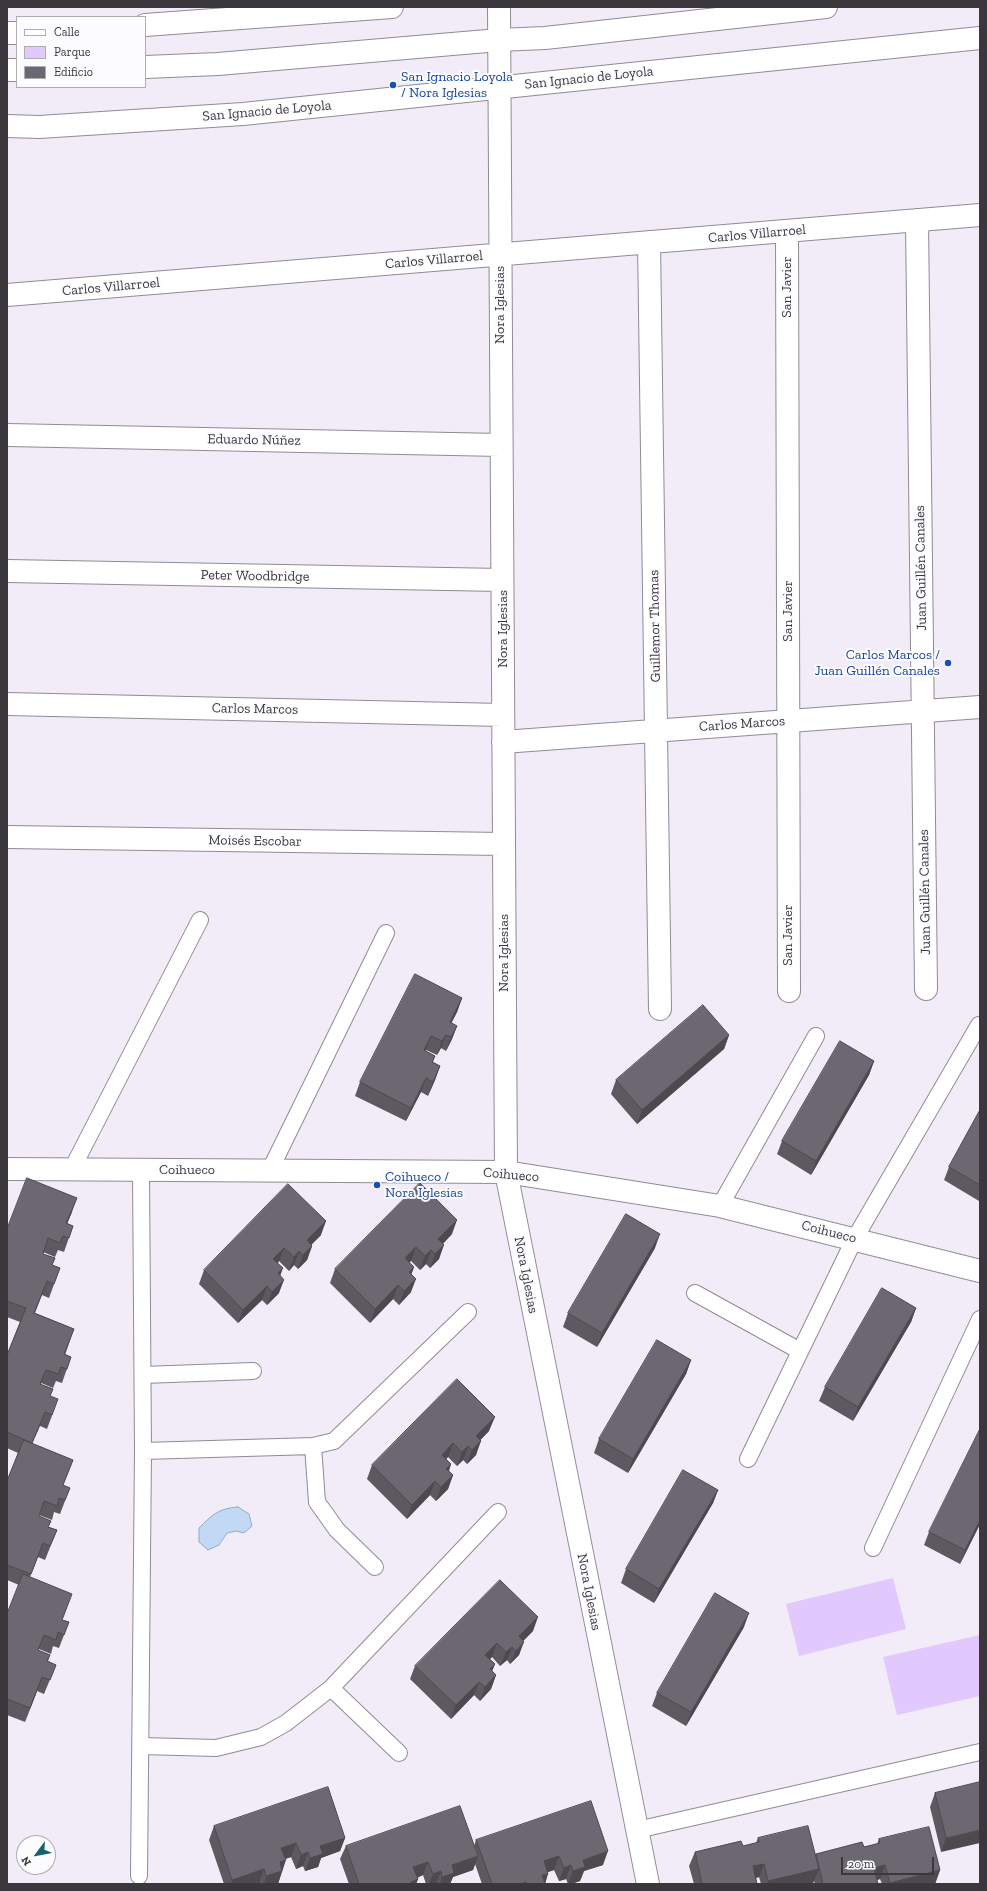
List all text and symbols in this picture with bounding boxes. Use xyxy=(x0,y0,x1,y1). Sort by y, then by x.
legend xyxy=(16,16,146,88)
text: Calle xyxy=(54,25,80,39)
text: Parque xyxy=(54,45,90,59)
street label: San Ignacio de Loyola xyxy=(524,63,654,93)
text: Edificio xyxy=(54,65,93,79)
place label: San Ignacio Loyola / Nora Iglesias xyxy=(401,69,513,102)
marker: San Ignacio Loyola / Nora Iglesias xyxy=(388,80,398,90)
street label: San Ignacio de Loyola xyxy=(202,97,332,125)
street label: Carlos Villarroel xyxy=(707,221,807,247)
street label: Carlos Villarroel xyxy=(384,247,484,273)
street label: San Javier xyxy=(779,256,795,318)
street label: Nora Iglesias xyxy=(492,266,508,344)
street label: Carlos Villarroel xyxy=(61,274,161,300)
street label: Eduardo Núñez xyxy=(207,431,301,449)
street label: Juan Guillén Canales xyxy=(912,505,930,631)
street label: Peter Woodbridge xyxy=(200,567,310,585)
street label: Guillemor Thomas xyxy=(646,570,664,682)
street label: San Javier xyxy=(780,580,796,642)
street label: Nora Iglesias xyxy=(495,590,511,668)
place label: Carlos Marcos / Juan Guillén Canales xyxy=(814,647,940,680)
marker: Carlos Marcos / Juan Guillén Canales xyxy=(943,658,953,668)
street label: Carlos Marcos xyxy=(212,700,298,718)
street label: Carlos Marcos xyxy=(698,713,786,735)
street label: Juan Guillén Canales xyxy=(916,829,934,955)
street label: Moisés Escobar xyxy=(208,832,302,850)
street label: San Javier xyxy=(780,904,796,966)
street label: Nora Iglesias xyxy=(496,914,512,992)
street label: Coihueco xyxy=(159,1162,215,1178)
street label: Coihueco xyxy=(482,1164,540,1186)
place label: Coihueco / Nora Iglesias xyxy=(385,1169,463,1202)
marker: Coihueco / Nora Iglesias xyxy=(372,1180,382,1190)
street label: Coihueco xyxy=(800,1217,858,1247)
street label: Nora Iglesias xyxy=(510,1235,542,1315)
street label: Nora Iglesias xyxy=(573,1552,605,1632)
north arrow xyxy=(16,1835,56,1875)
scale bar xyxy=(843,1849,936,1875)
text: N xyxy=(19,1854,34,1868)
text: 20 m xyxy=(848,1857,874,1871)

